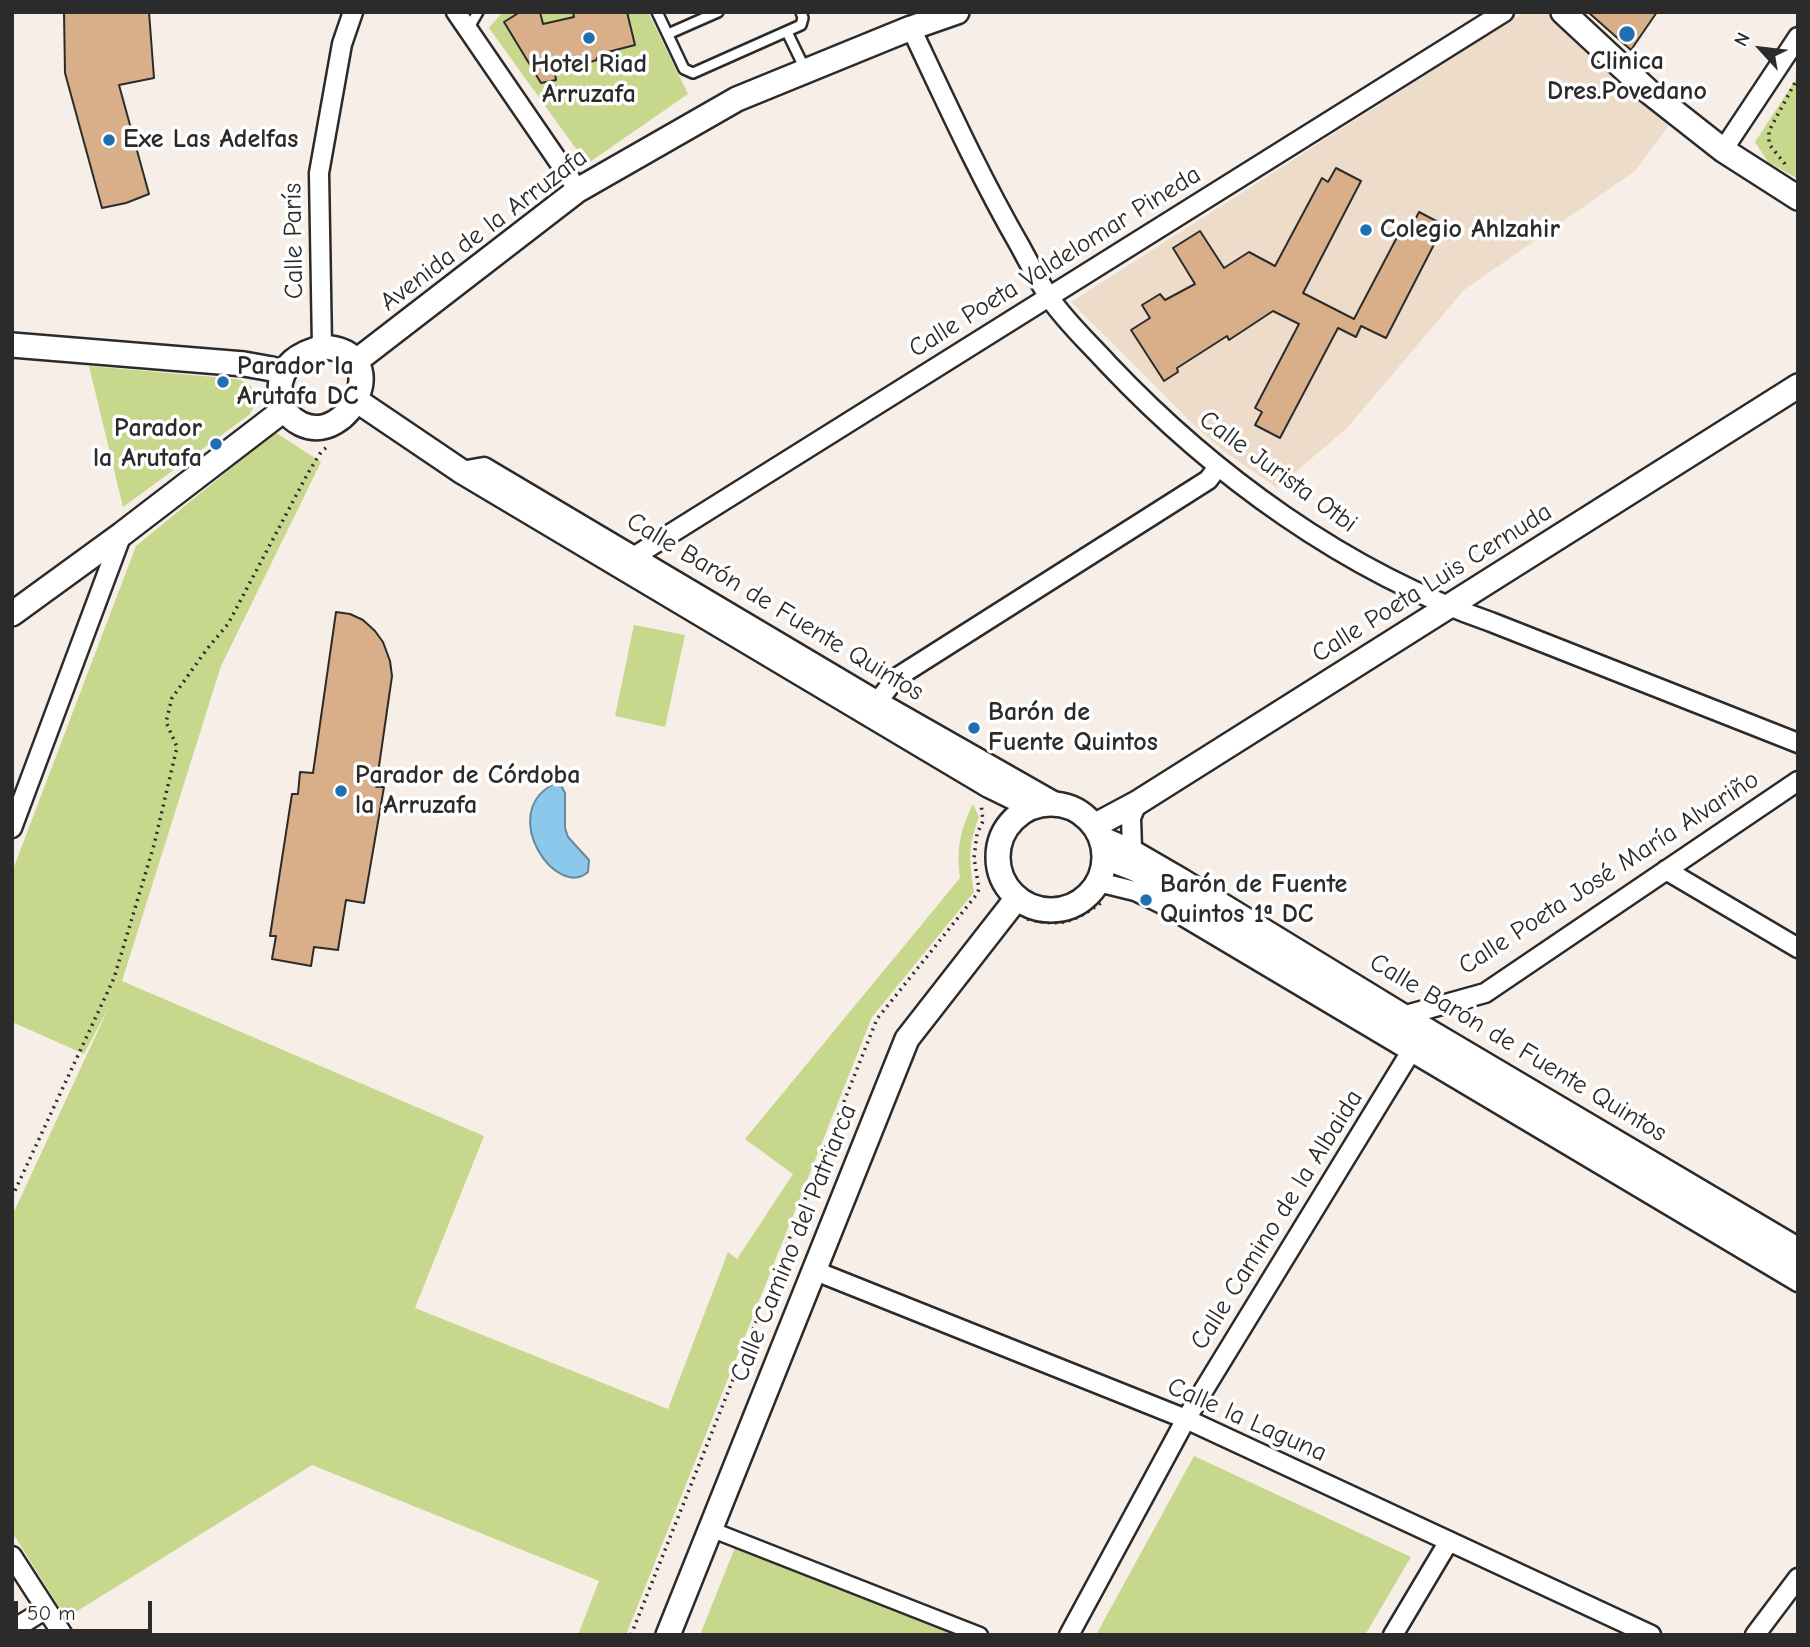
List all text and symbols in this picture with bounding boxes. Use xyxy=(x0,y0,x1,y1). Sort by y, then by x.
north arrow xyxy=(1726,14,1796,84)
marker: Clinica Dres.Povedano xyxy=(1617,24,1637,44)
text: N xyxy=(1730,29,1755,50)
marker: Hotel Riad Arruzafa xyxy=(581,30,597,46)
place label: Clinica Dres.Povedano xyxy=(1547,46,1707,108)
place label: Hotel Riad Arruzafa xyxy=(531,49,647,110)
place label: Exe Las Adelfas xyxy=(123,124,298,156)
marker: Exe Las Adelfas xyxy=(101,132,117,148)
street label: Avenida de la Arruzafa xyxy=(374,142,594,318)
street label: Calle Poeta Valdelomar Pineda xyxy=(903,159,1207,365)
street label: Calle París xyxy=(277,183,311,299)
place label: Colegio Ahlzahir xyxy=(1380,214,1560,246)
marker: Colegio Ahlzahir xyxy=(1358,222,1374,238)
place label: Parador la Arutafa DC xyxy=(237,351,359,412)
marker: Parador la Arutafa DC xyxy=(215,374,231,390)
street label: Calle Jurista Otbi xyxy=(1193,404,1363,540)
place label: Parador la Arutafa xyxy=(93,413,202,474)
marker: Parador la Arutafa xyxy=(208,436,224,452)
street label: Calle Poeta Luis Cernuda xyxy=(1306,496,1558,670)
street label: Calle Barón de Fuente Quintos xyxy=(621,506,929,708)
place label: Barón de Fuente Quintos xyxy=(988,697,1158,758)
marker: Barón de Fuente Quintos xyxy=(966,720,982,736)
place label: Parador de Córdoba la Arruzafa xyxy=(355,760,580,822)
street label: Calle Poeta José María Alvariño xyxy=(1453,764,1765,982)
marker: Parador de Córdoba la Arruzafa xyxy=(333,783,349,799)
place label: Barón de Fuente Quintos 1ª DC xyxy=(1160,869,1347,931)
marker: Barón de Fuente Quintos 1ª DC xyxy=(1138,892,1154,908)
street label: Calle Barón de Fuente Quintos xyxy=(1364,947,1672,1149)
street label: Calle Camino de la Albaida xyxy=(1184,1084,1370,1356)
street label: Calle Camino del Patriarca xyxy=(724,1100,864,1386)
street label: Calle la Laguna xyxy=(1162,1371,1332,1469)
scale bar xyxy=(18,1588,156,1632)
text: 50 m xyxy=(27,1601,76,1625)

